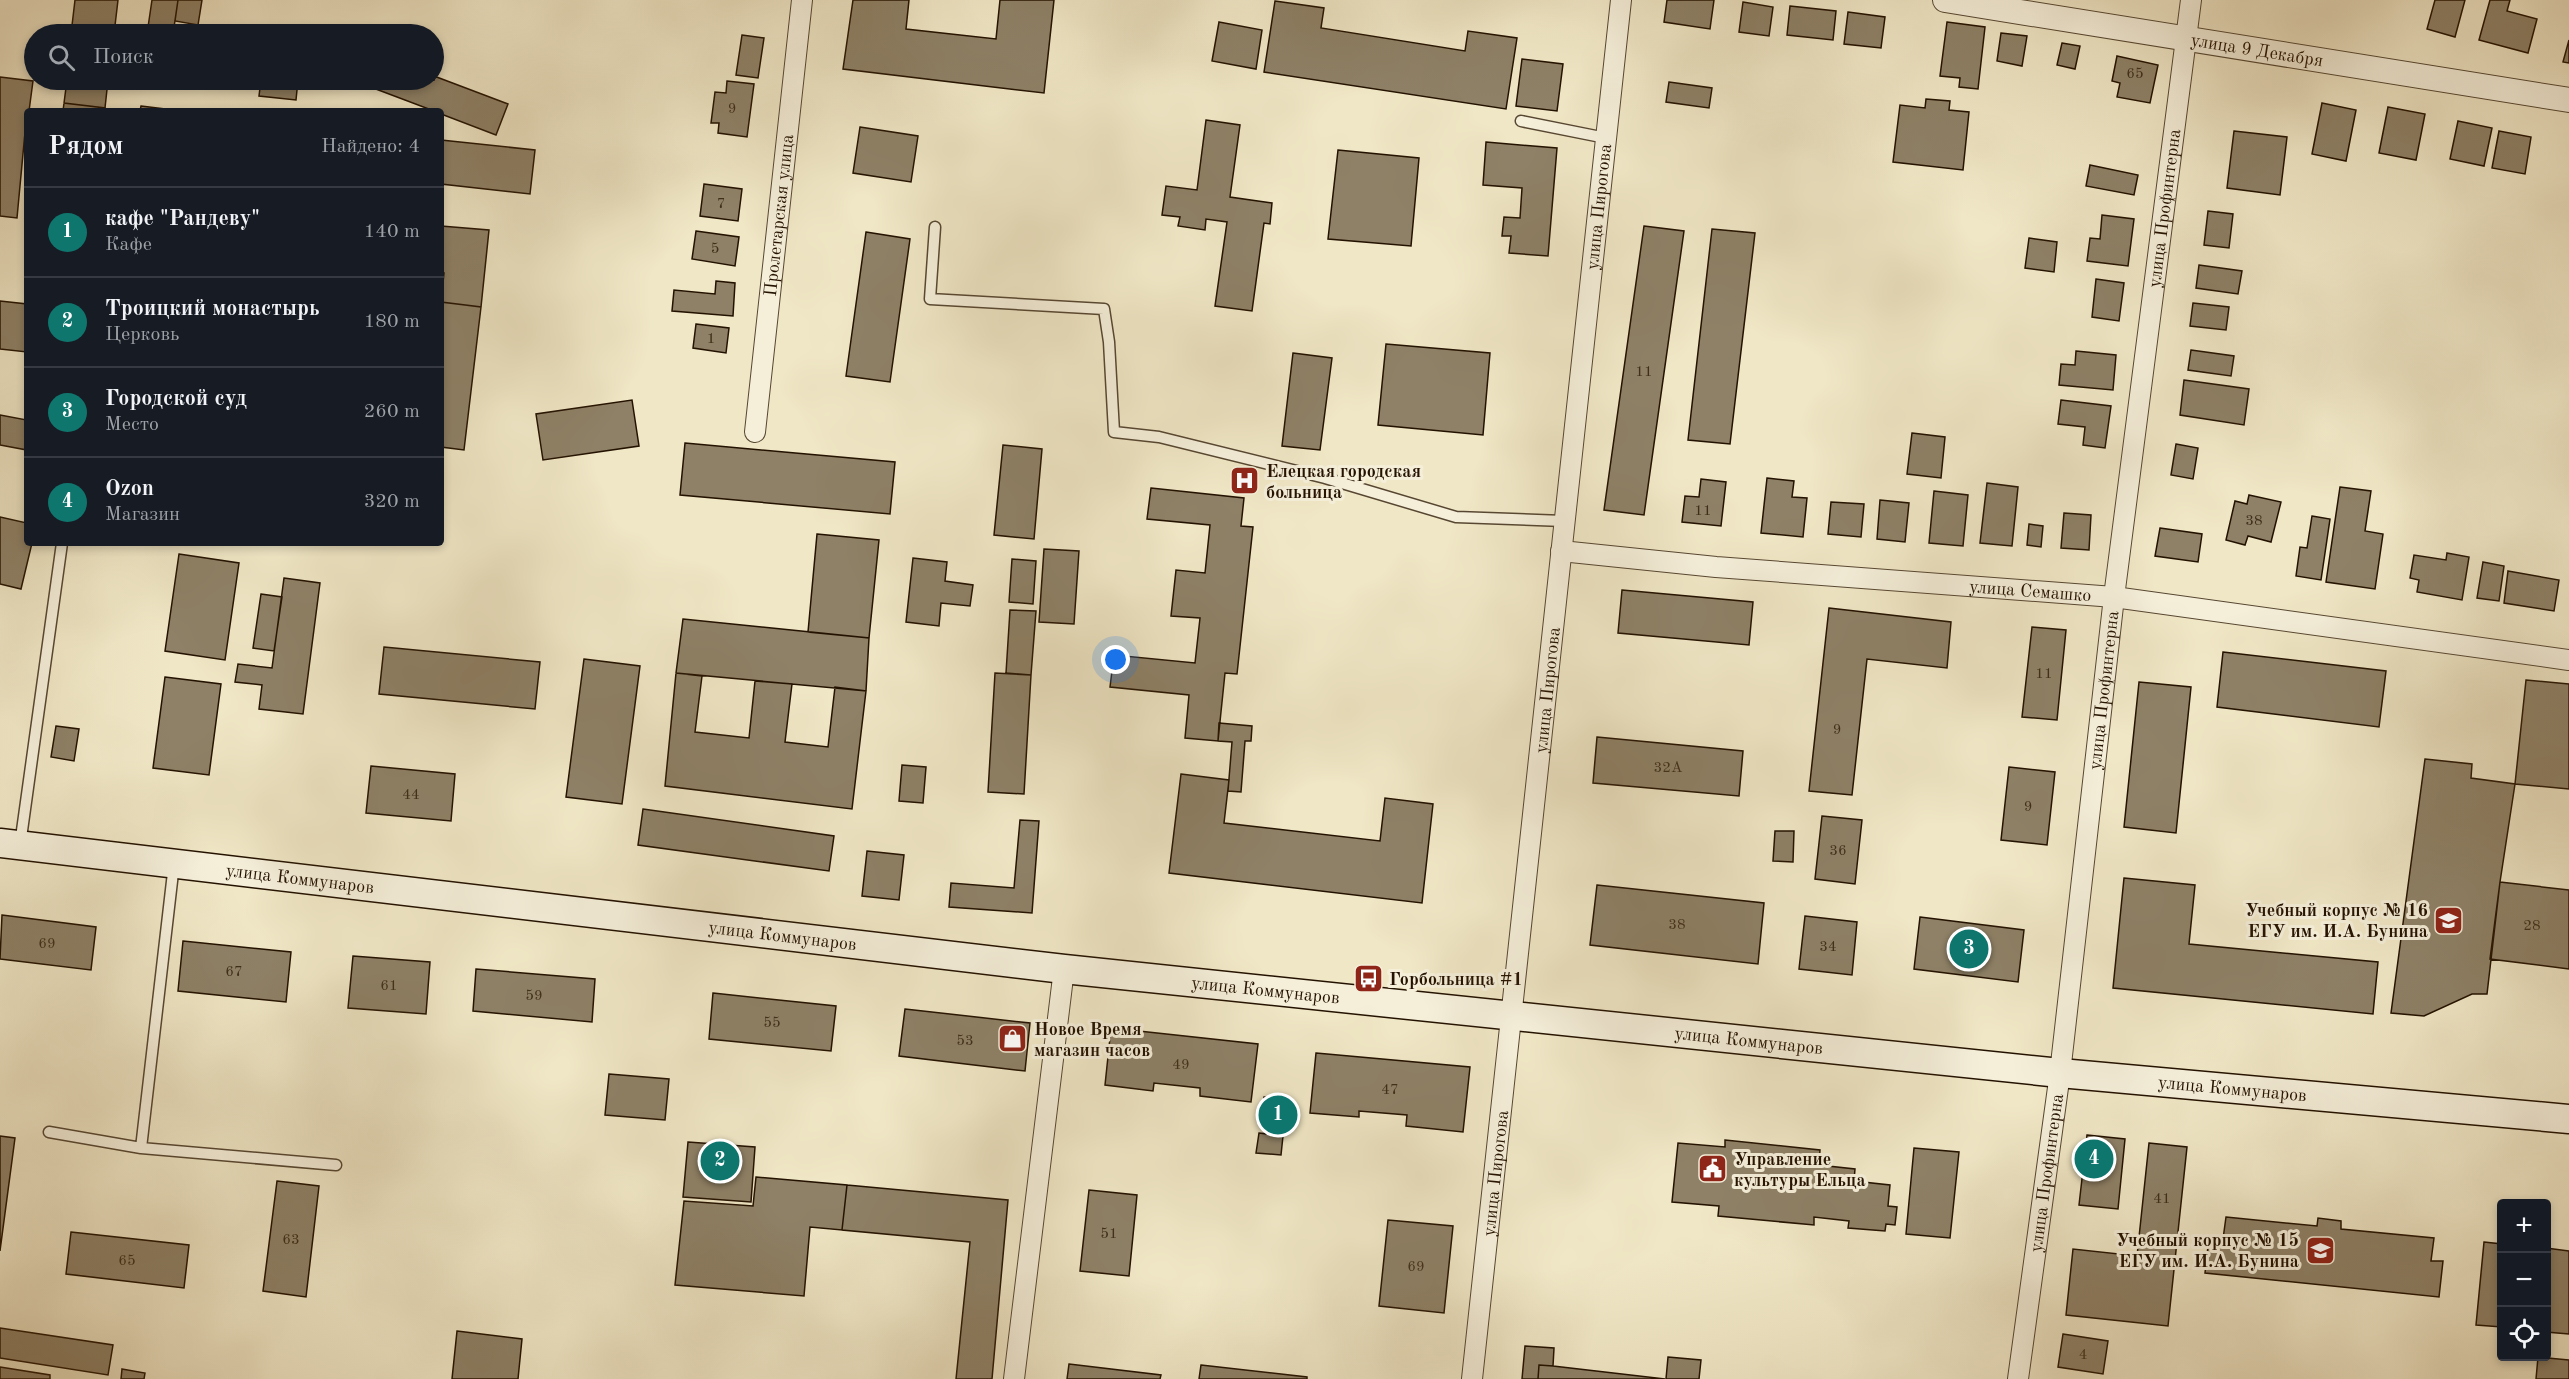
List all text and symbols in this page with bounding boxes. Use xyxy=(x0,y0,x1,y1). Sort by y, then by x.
search box xyxy=(24,24,444,90)
street label: улица 9 Декабря xyxy=(2189,32,2324,70)
icon: search xyxy=(45,41,78,74)
text: Поиск xyxy=(93,46,154,68)
house number: 65 xyxy=(2126,67,2144,82)
house number: 9 xyxy=(728,102,736,117)
street label: улица Профинтерна xyxy=(2146,128,2184,289)
street label: Пролетарская улица xyxy=(762,133,797,297)
text: Рядом xyxy=(48,134,123,160)
text: Найдено: 4 xyxy=(321,137,420,157)
street label: улица Пирогова xyxy=(1584,143,1615,271)
house number: 7 xyxy=(717,197,725,212)
text: кафе "Рандеву" xyxy=(105,208,260,230)
text: 1 xyxy=(62,222,73,242)
text: 140 m xyxy=(364,222,420,242)
text: Кафе xyxy=(105,235,152,255)
house number: 5 xyxy=(711,242,719,257)
text: Троицкий монастырь xyxy=(105,298,320,320)
text: 2 xyxy=(62,312,73,332)
text: 180 m xyxy=(364,312,420,332)
text: Церковь xyxy=(105,325,179,345)
house number: 1 xyxy=(707,332,715,347)
house number: 11 xyxy=(1635,365,1653,380)
text: Городской суд xyxy=(105,388,247,410)
text: 3 xyxy=(62,402,73,422)
text: 260 m xyxy=(364,402,420,422)
text: Место xyxy=(105,415,159,435)
place label: Елецкая городская больница xyxy=(1266,463,1421,502)
hospital icon: Елецкая городская больница xyxy=(1229,465,1261,497)
text: Ozon xyxy=(105,478,154,500)
text: 4 xyxy=(62,492,73,512)
text: 320 m xyxy=(364,492,420,512)
house number: 11 xyxy=(1694,504,1712,519)
text: Магазин xyxy=(105,505,180,525)
house number: 38 xyxy=(2245,514,2263,529)
street label: улица Семашко xyxy=(1968,578,2092,605)
street label: улица Профинтерна xyxy=(2086,610,2122,771)
street label: улица Пирогова xyxy=(1533,626,1564,754)
your location xyxy=(1101,645,1130,674)
house number: 11 xyxy=(2035,667,2053,682)
house number: 9 xyxy=(1833,723,1841,738)
house number: 32А xyxy=(1654,761,1683,776)
house number: 44 xyxy=(402,788,420,803)
house number: 9 xyxy=(2024,800,2032,815)
house number: 36 xyxy=(1829,844,1847,859)
street label: улица Коммунаров xyxy=(225,862,375,897)
place label: Учебный корпус № 16 ЕГУ им. И.А. Бунина xyxy=(2245,902,2428,941)
school or university icon: Учебный корпус № 16 ЕГУ им. И.А. Бунина xyxy=(2433,904,2465,936)
house number: 38 xyxy=(1668,918,1686,933)
street label: улица Коммунаров xyxy=(707,919,858,954)
house number: 28 xyxy=(2523,919,2541,934)
pin: 3 xyxy=(1950,926,1988,972)
house number: 69 xyxy=(38,937,56,952)
house number: 34 xyxy=(1819,940,1837,955)
bus stop icon: Горбольница #1 xyxy=(1352,963,1384,995)
house number: 67 xyxy=(225,965,243,980)
place label: Горбольница #1 xyxy=(1389,971,1523,989)
street label: улица Коммунаров xyxy=(1190,974,1340,1008)
house number: 61 xyxy=(380,979,398,994)
house number: 59 xyxy=(525,989,543,1004)
house number: 55 xyxy=(763,1016,781,1031)
place label: Новое Время магазин часов xyxy=(1034,1021,1150,1060)
shop icon: Новое Время магазин часов xyxy=(997,1023,1029,1055)
street label: улица Коммунаров xyxy=(1674,1025,1824,1058)
house number: 53 xyxy=(956,1034,974,1049)
house number: 49 xyxy=(1172,1058,1190,1073)
street label: улица Коммунаров xyxy=(2157,1074,2307,1105)
house number: 47 xyxy=(1381,1083,1399,1098)
pin: 1 xyxy=(1258,1092,1298,1138)
street label: улица Профинтерна xyxy=(2027,1092,2067,1254)
street label: улица Пирогова xyxy=(1480,1109,1512,1237)
pin: 4 xyxy=(2074,1136,2114,1182)
pin: 2 xyxy=(700,1138,740,1184)
place label: Управление культуры Ельца xyxy=(1734,1151,1866,1190)
public building icon: Управление культуры Ельца xyxy=(1697,1153,1729,1185)
house number: 41 xyxy=(2153,1192,2171,1207)
map controls xyxy=(2497,1199,2551,1361)
button: + xyxy=(2497,1199,2551,1253)
house number: 51 xyxy=(1100,1227,1118,1242)
place label: Учебный корпус № 15 ЕГУ им. И.А. Бунина xyxy=(2116,1232,2299,1271)
house number: 63 xyxy=(282,1233,300,1248)
school or university icon: Учебный корпус № 15 ЕГУ им. И.А. Бунина xyxy=(2304,1234,2336,1266)
button: − xyxy=(2497,1253,2551,1307)
house number: 65 xyxy=(118,1254,136,1269)
house number: 69 xyxy=(1407,1260,1425,1275)
button: locate xyxy=(2497,1307,2551,1361)
house number: 4 xyxy=(2079,1348,2087,1363)

